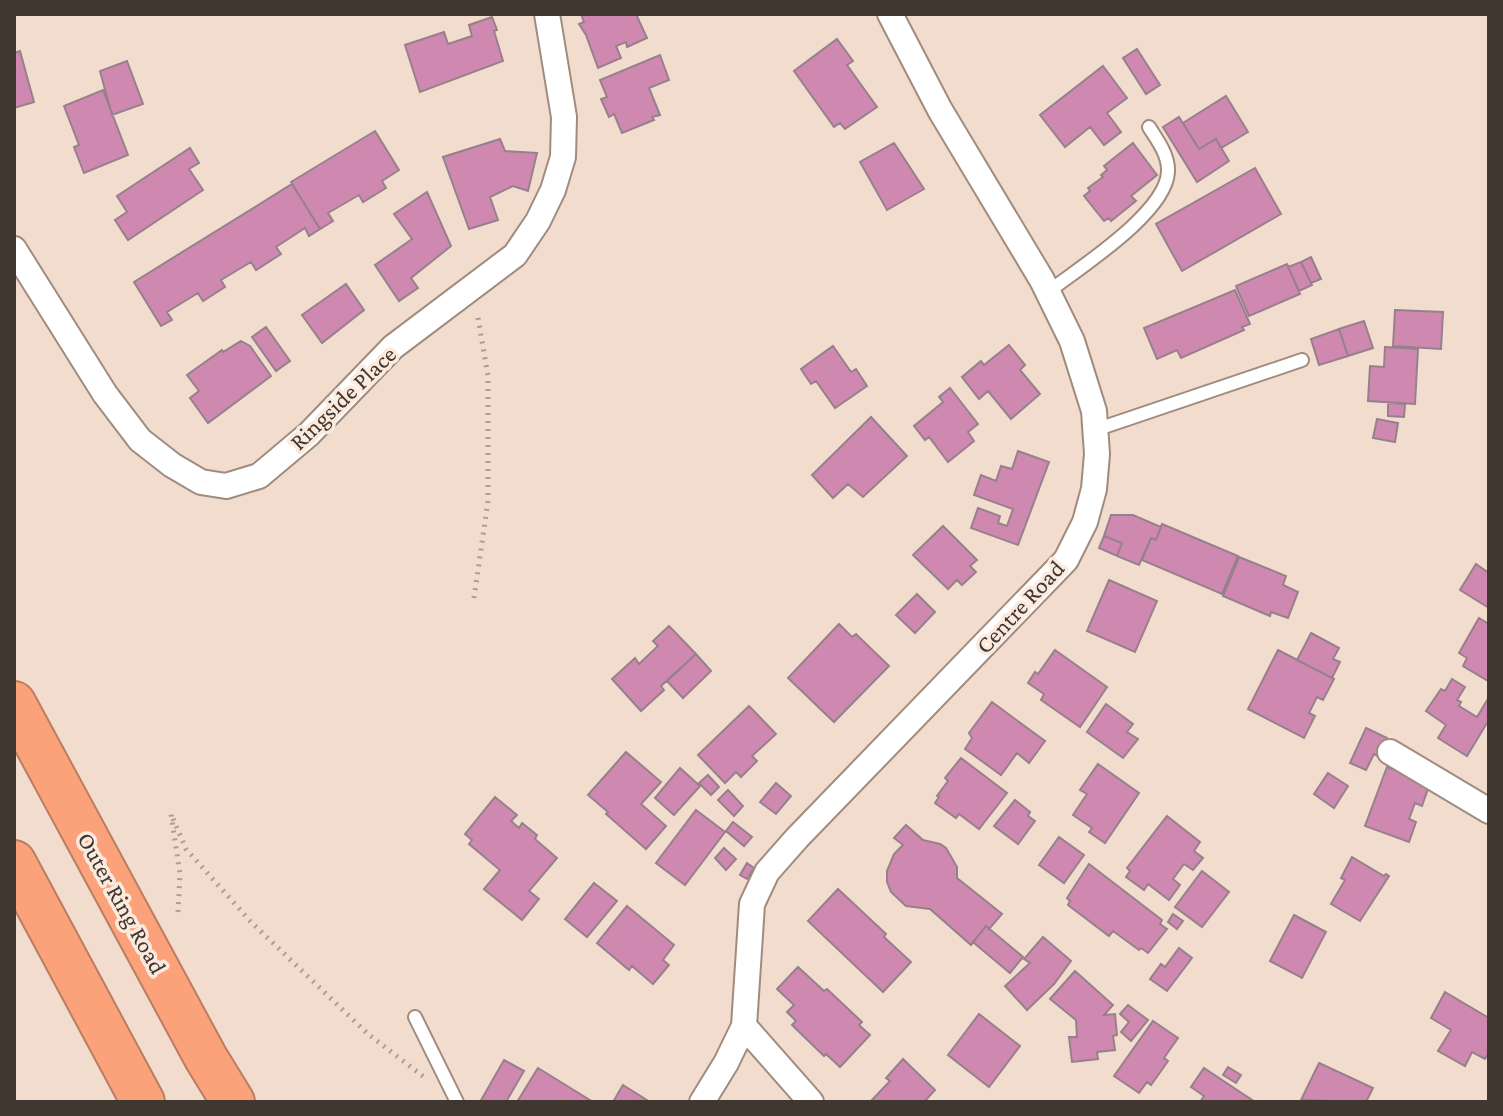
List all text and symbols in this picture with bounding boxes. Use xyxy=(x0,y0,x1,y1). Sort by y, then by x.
street label: Ringside Place xyxy=(284,340,401,455)
street label: Centre Road xyxy=(970,554,1070,659)
street label: Outer Ring Road xyxy=(72,827,173,978)

